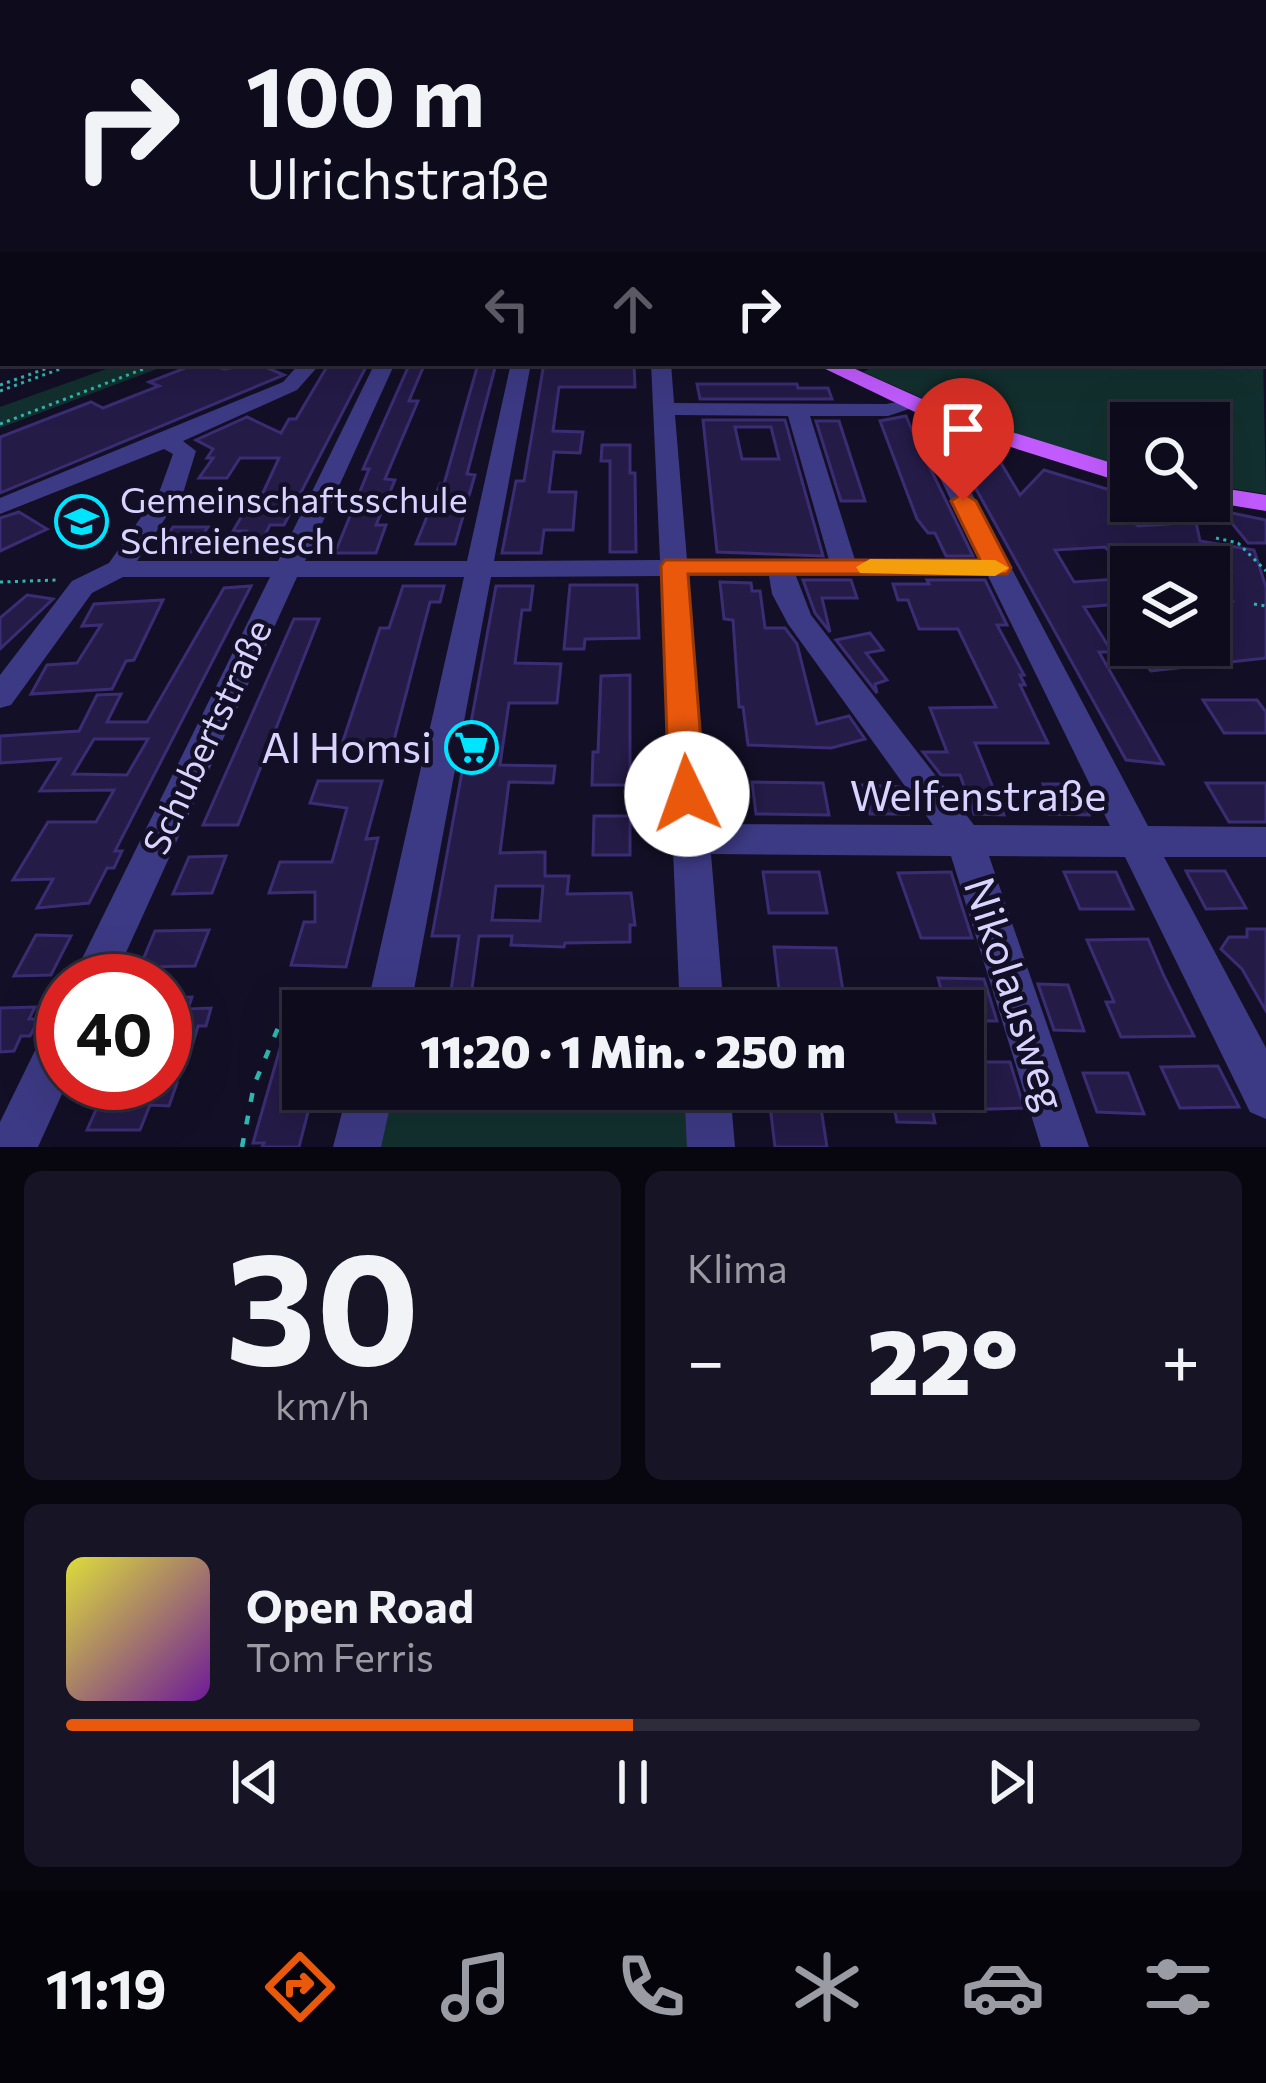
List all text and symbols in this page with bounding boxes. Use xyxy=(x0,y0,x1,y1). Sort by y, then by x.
text: 100 m xyxy=(246,42,485,144)
icon: right xyxy=(48,48,204,204)
text: Ulrichstraße xyxy=(246,144,549,210)
icon: left xyxy=(474,276,540,342)
icon: ahead xyxy=(600,276,666,342)
icon: right xyxy=(726,276,792,342)
pin xyxy=(912,378,1014,501)
icon: arrive xyxy=(930,396,996,462)
map controls xyxy=(1110,402,1230,666)
button: search xyxy=(1110,402,1230,522)
place label: Gemeinschaftsschule Schreienesch xyxy=(120,476,468,561)
school or university icon: Gemeinschaftsschule Schreienesch xyxy=(53,493,109,549)
button: layers xyxy=(1110,546,1230,666)
street label: Schubertstraße xyxy=(132,612,279,860)
place label: Al Homsi xyxy=(261,720,432,772)
supermarket icon: Al Homsi xyxy=(443,720,499,776)
position arrow xyxy=(624,731,750,857)
street label: Welfenstraße xyxy=(850,768,1106,820)
street label: Nikolausweg xyxy=(955,870,1079,1116)
speed limit sign: 40 xyxy=(36,954,192,1110)
text: 11:20 · 1 Min. · 250 m xyxy=(420,1022,846,1077)
text: 30 xyxy=(225,1206,420,1397)
text: Klima xyxy=(687,1243,788,1291)
text: 22° xyxy=(867,1303,1019,1414)
text: − xyxy=(687,1318,725,1399)
text: + xyxy=(1161,1318,1200,1399)
text: km/h xyxy=(275,1380,370,1428)
text: Open Road xyxy=(246,1577,474,1632)
text: Tom Ferris xyxy=(246,1632,434,1680)
icon: previous xyxy=(222,1749,288,1815)
icon: pause xyxy=(600,1749,666,1815)
icon: next xyxy=(978,1749,1044,1815)
icon: directions xyxy=(258,1945,342,2029)
icon: music xyxy=(434,1945,518,2029)
icon: phone xyxy=(609,1945,693,2029)
icon: climate xyxy=(785,1945,869,2029)
icon: car xyxy=(961,1945,1045,2029)
icon: filters xyxy=(1136,1945,1220,2029)
text: 11:19 xyxy=(46,1954,167,2020)

